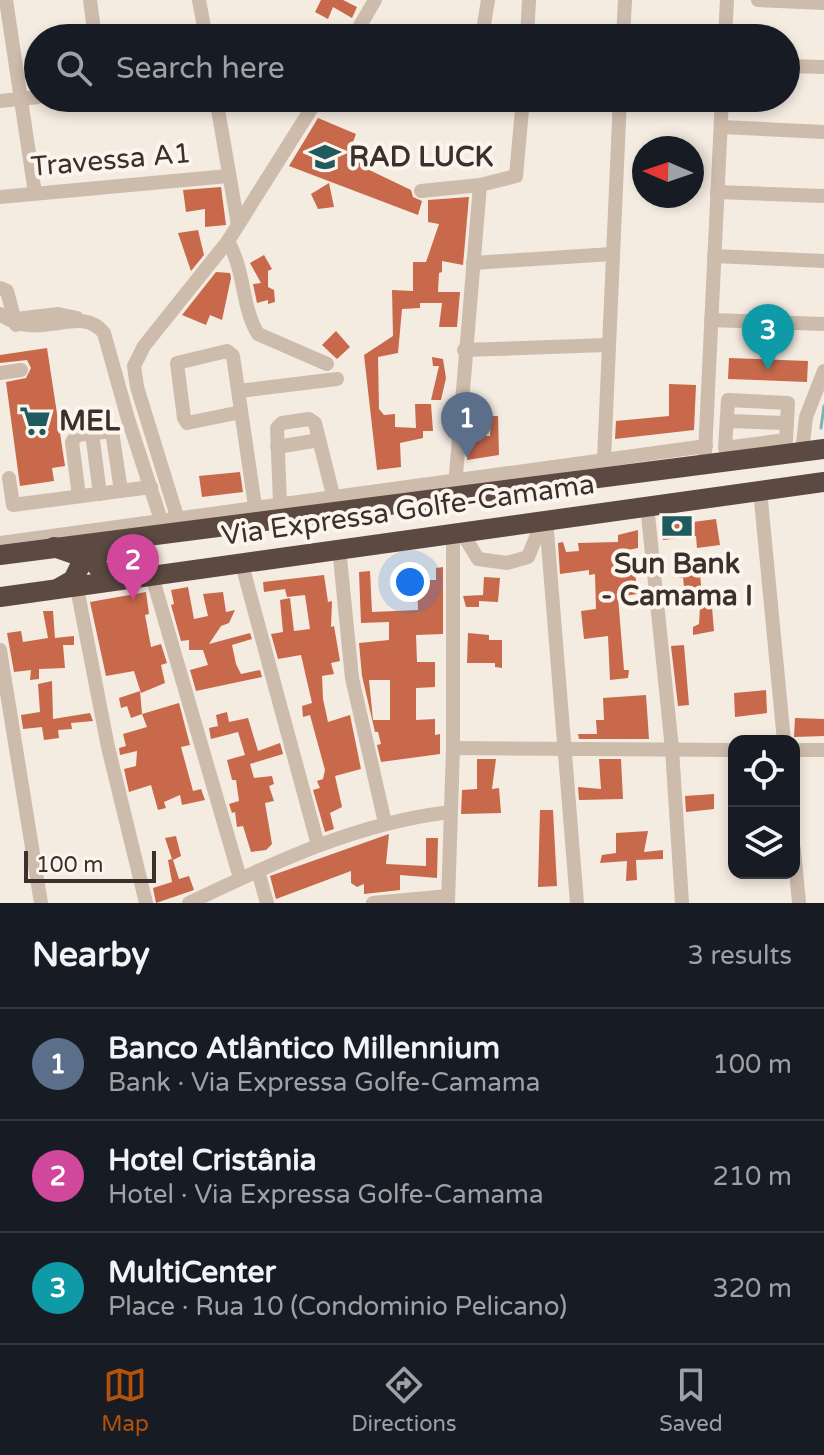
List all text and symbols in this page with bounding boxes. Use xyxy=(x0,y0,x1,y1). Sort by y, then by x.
search box xyxy=(24,24,800,112)
icon: search xyxy=(52,46,96,90)
text: Search here xyxy=(116,50,285,87)
street label: Travessa A1 xyxy=(30,136,192,184)
north arrow xyxy=(632,136,704,208)
school or university icon: RAD LUCK xyxy=(308,140,342,174)
place label: RAD LUCK xyxy=(349,140,493,174)
pin: 3 xyxy=(742,304,794,370)
pin: 1 xyxy=(441,392,493,458)
supermarket icon: MEL xyxy=(18,404,52,438)
place label: MEL xyxy=(59,404,121,438)
street label: Via Expressa Golfe-Camama xyxy=(219,467,597,553)
bank icon: Sun Bank - Camama I xyxy=(660,509,694,543)
pin: 2 xyxy=(107,534,159,600)
place label: Sun Bank - Camama I xyxy=(601,547,753,613)
your location xyxy=(390,562,430,602)
map controls xyxy=(728,735,800,879)
button: locate xyxy=(728,735,800,807)
button: layers xyxy=(728,807,800,879)
scale bar xyxy=(24,847,156,883)
text: 100 m xyxy=(36,852,103,878)
text: Nearby xyxy=(32,935,150,976)
text: 3 results xyxy=(687,940,792,971)
text: Banco Atlântico Millennium xyxy=(108,1030,500,1067)
text: 1 xyxy=(50,1049,66,1080)
text: 100 m xyxy=(712,1049,792,1080)
text: Bank · Via Expressa Golfe-Camama xyxy=(108,1067,540,1098)
text: Hotel Cristânia xyxy=(108,1142,317,1179)
text: 2 xyxy=(50,1161,66,1192)
text: 210 m xyxy=(712,1161,792,1192)
text: Hotel · Via Expressa Golfe-Camama xyxy=(108,1179,544,1210)
text: MultiCenter xyxy=(108,1254,276,1291)
text: 3 xyxy=(50,1273,66,1304)
text: 320 m xyxy=(712,1273,792,1304)
text: Place · Rua 10 (Condominio Pelicano) xyxy=(108,1291,567,1322)
tab: Map xyxy=(101,1363,149,1437)
tab: Directions xyxy=(351,1363,457,1437)
tab: Saved xyxy=(659,1363,723,1437)

